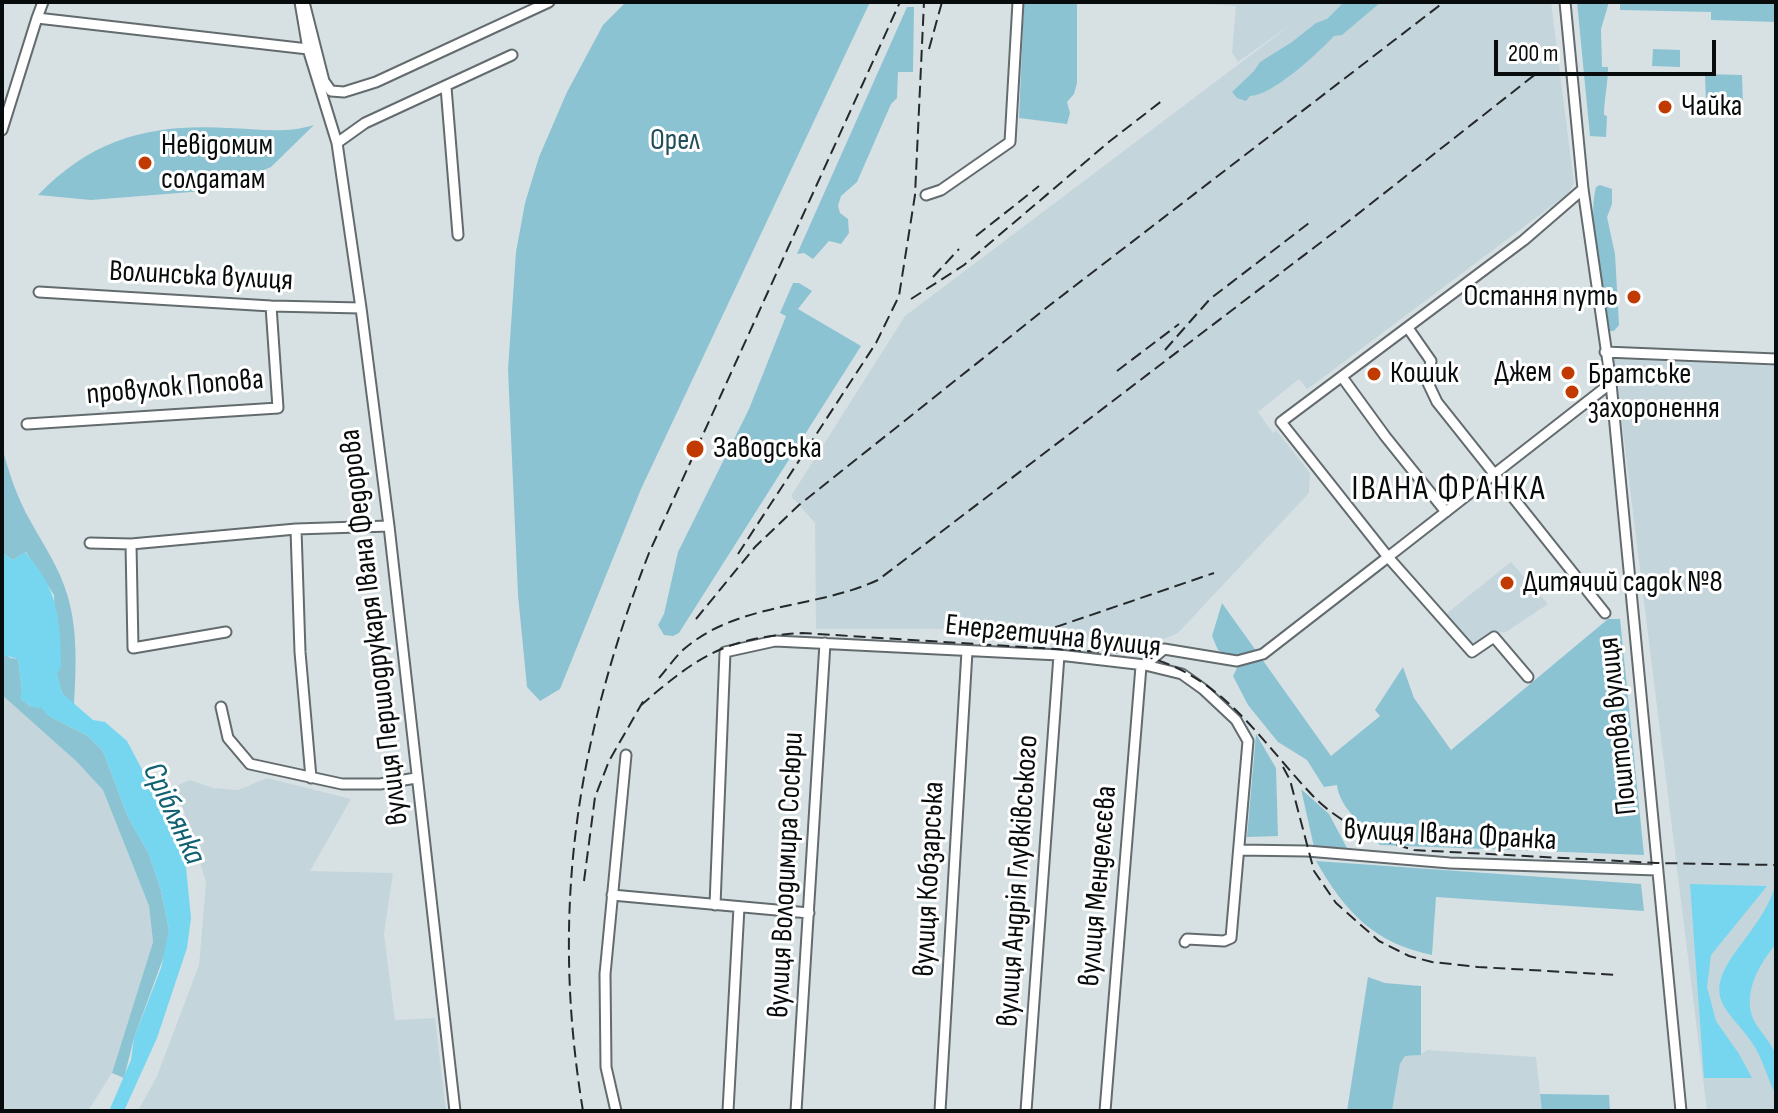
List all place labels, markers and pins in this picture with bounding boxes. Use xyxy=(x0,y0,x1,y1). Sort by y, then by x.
place label: Чайка xyxy=(1681,89,1742,125)
marker: Чайка xyxy=(1656,98,1674,116)
place label: Невідомим солдатам xyxy=(161,128,273,198)
marker: Невідомим солдатам xyxy=(136,154,154,172)
place label: Остання путь xyxy=(1463,279,1618,315)
marker: Остання путь xyxy=(1625,288,1643,306)
place label: Джем xyxy=(1494,355,1552,391)
place label: Кошик xyxy=(1390,356,1459,392)
place label: Братське захоронення xyxy=(1588,357,1720,428)
marker: Джем xyxy=(1559,364,1577,382)
marker: Кошик xyxy=(1365,365,1383,383)
marker: Братське захоронення xyxy=(1563,383,1581,401)
place label: Заводська xyxy=(713,431,822,467)
marker: Заводська xyxy=(684,438,706,460)
place label: Дитячий садок №8 xyxy=(1523,565,1723,601)
marker: Дитячий садок №8 xyxy=(1498,574,1516,592)

